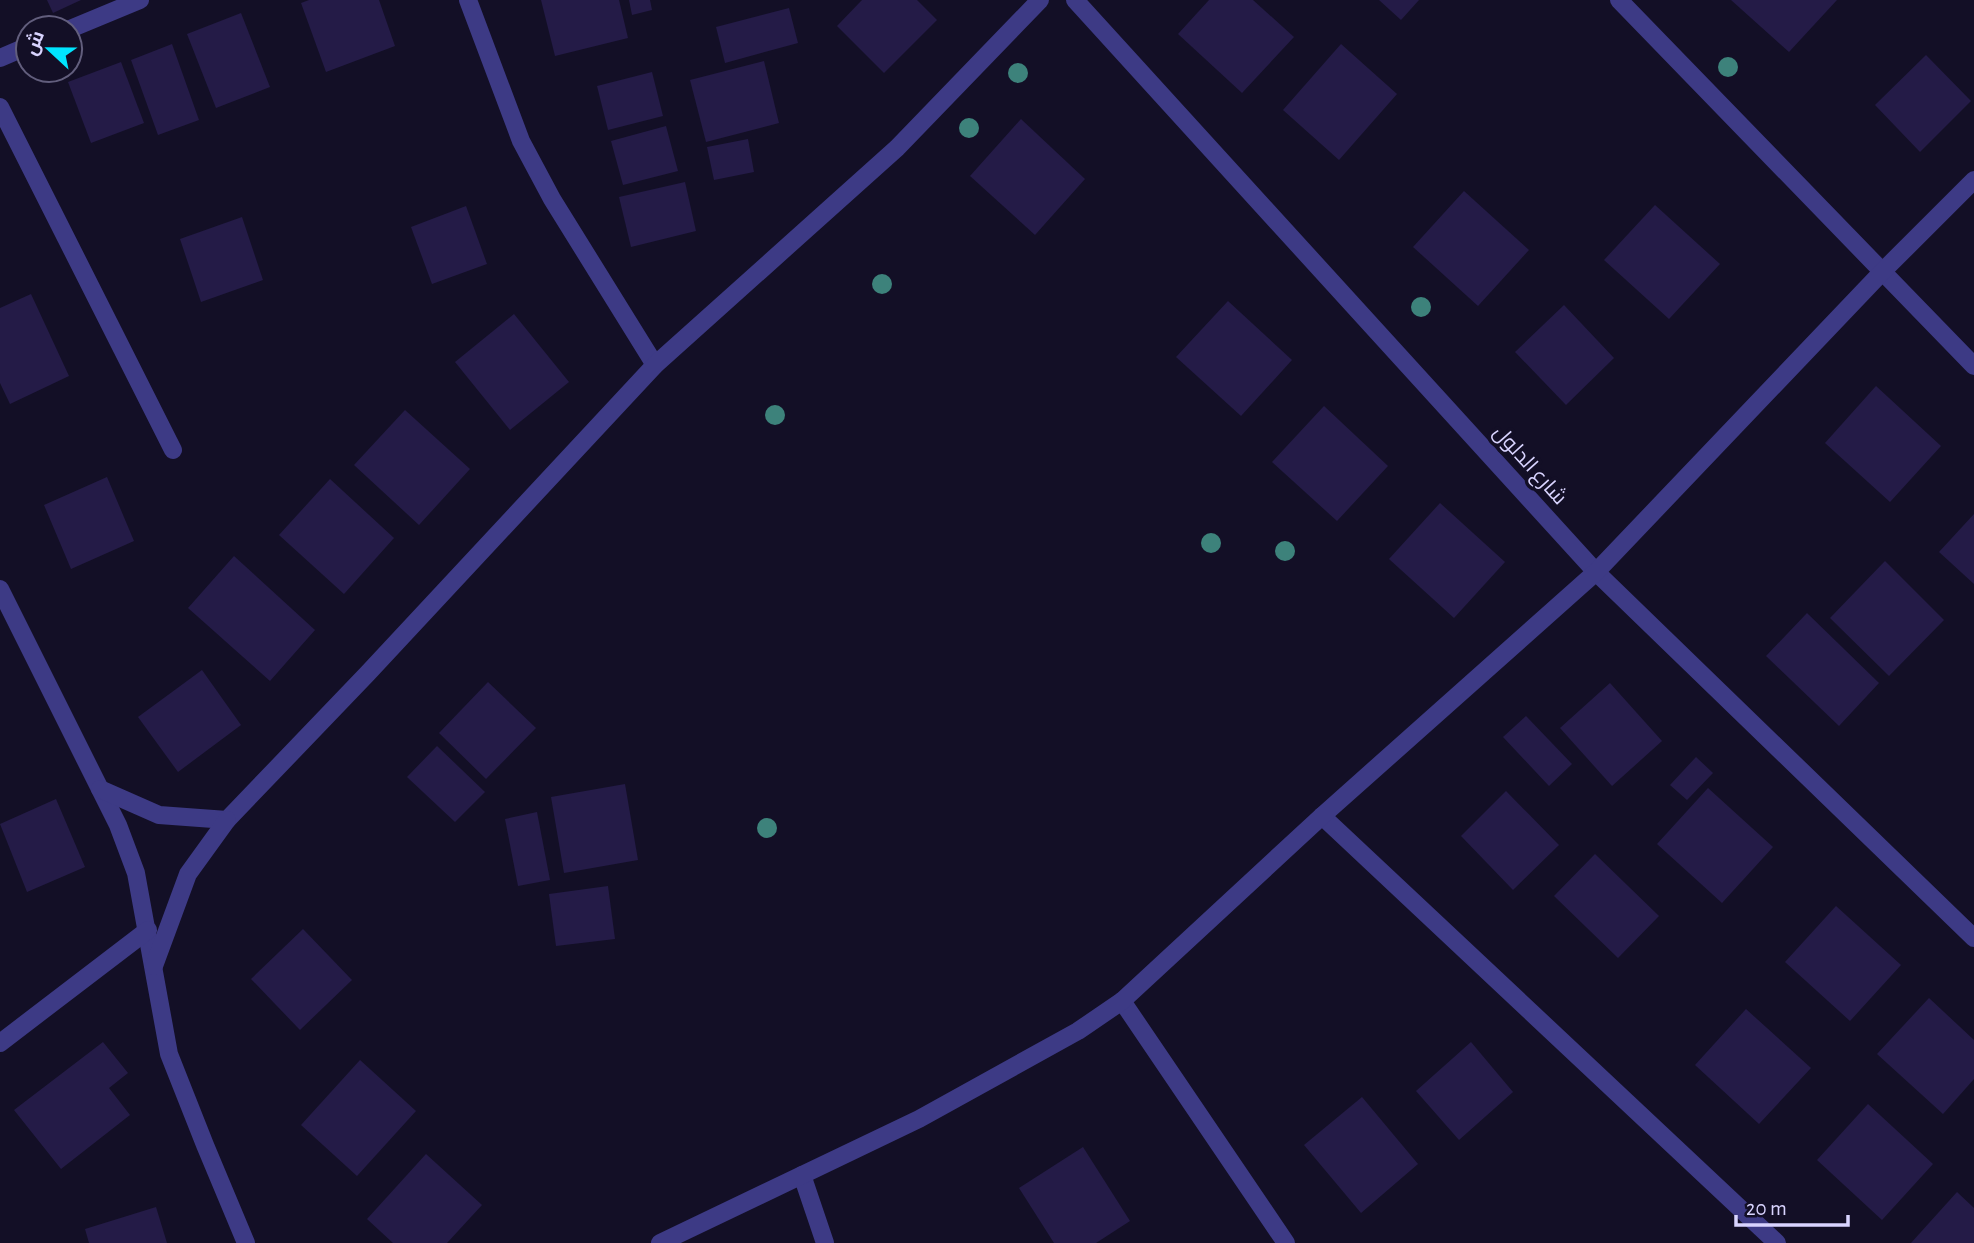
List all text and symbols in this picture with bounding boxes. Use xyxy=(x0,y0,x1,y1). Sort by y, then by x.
north arrow xyxy=(14,14,84,84)
text: ش xyxy=(20,28,49,58)
street label: شارع الدلول xyxy=(1487,421,1571,511)
scale bar xyxy=(1736,1184,1848,1228)
text: 20 m xyxy=(1746,1198,1787,1219)

